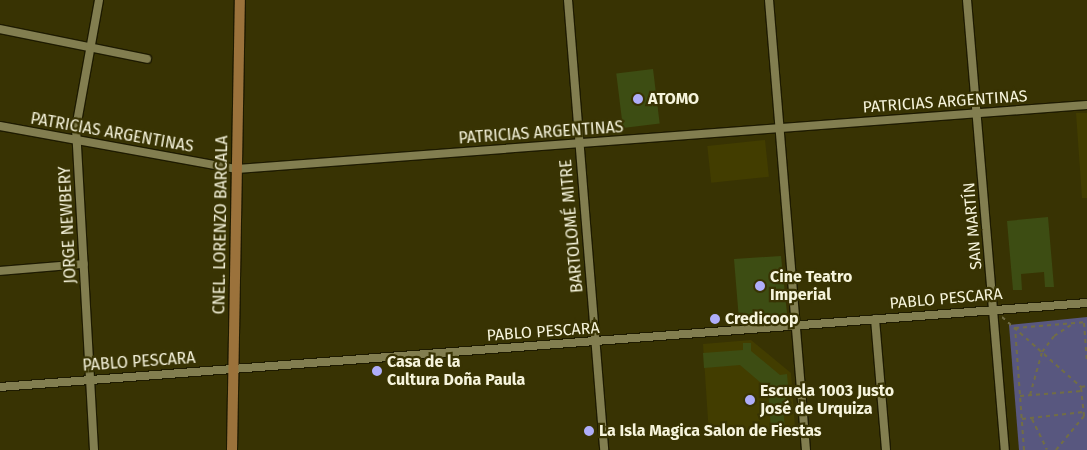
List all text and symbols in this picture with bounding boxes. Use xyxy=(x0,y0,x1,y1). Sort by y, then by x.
street label: PATRICIAS ARGENTINAS xyxy=(862,87,1028,117)
place label: ATOMO xyxy=(648,89,699,109)
marker: ATOMO xyxy=(632,93,644,105)
street label: PATRICIAS ARGENTINAS xyxy=(29,109,195,157)
street label: PATRICIAS ARGENTINAS xyxy=(458,118,624,148)
street label: CNEL. LORENZO BARCALA xyxy=(210,135,232,315)
street label: BARTOLOMÉ MITRE xyxy=(557,158,587,294)
street label: JORGE NEWBERY xyxy=(55,166,81,284)
street label: SAN MARTÍN xyxy=(960,181,986,271)
place label: Cine Teatro Imperial xyxy=(770,267,852,305)
marker: Cine Teatro Imperial xyxy=(754,280,766,292)
street label: PABLO PESCARA xyxy=(889,285,1003,313)
place label: Credicoop xyxy=(725,309,798,329)
marker: Credicoop xyxy=(709,313,721,325)
street label: PABLO PESCARA xyxy=(486,318,600,346)
street label: PABLO PESCARA xyxy=(82,348,196,376)
place label: Casa de la Cultura Doña Paula xyxy=(387,352,525,390)
marker: Casa de la Cultura Doña Paula xyxy=(371,365,383,377)
place label: Escuela 1003 Justo José de Urquiza xyxy=(760,381,894,419)
marker: Escuela 1003 Justo José de Urquiza xyxy=(744,394,756,406)
place label: La Isla Magica Salon de Fiestas xyxy=(599,421,822,441)
marker: La Isla Magica Salon de Fiestas xyxy=(583,425,595,437)

